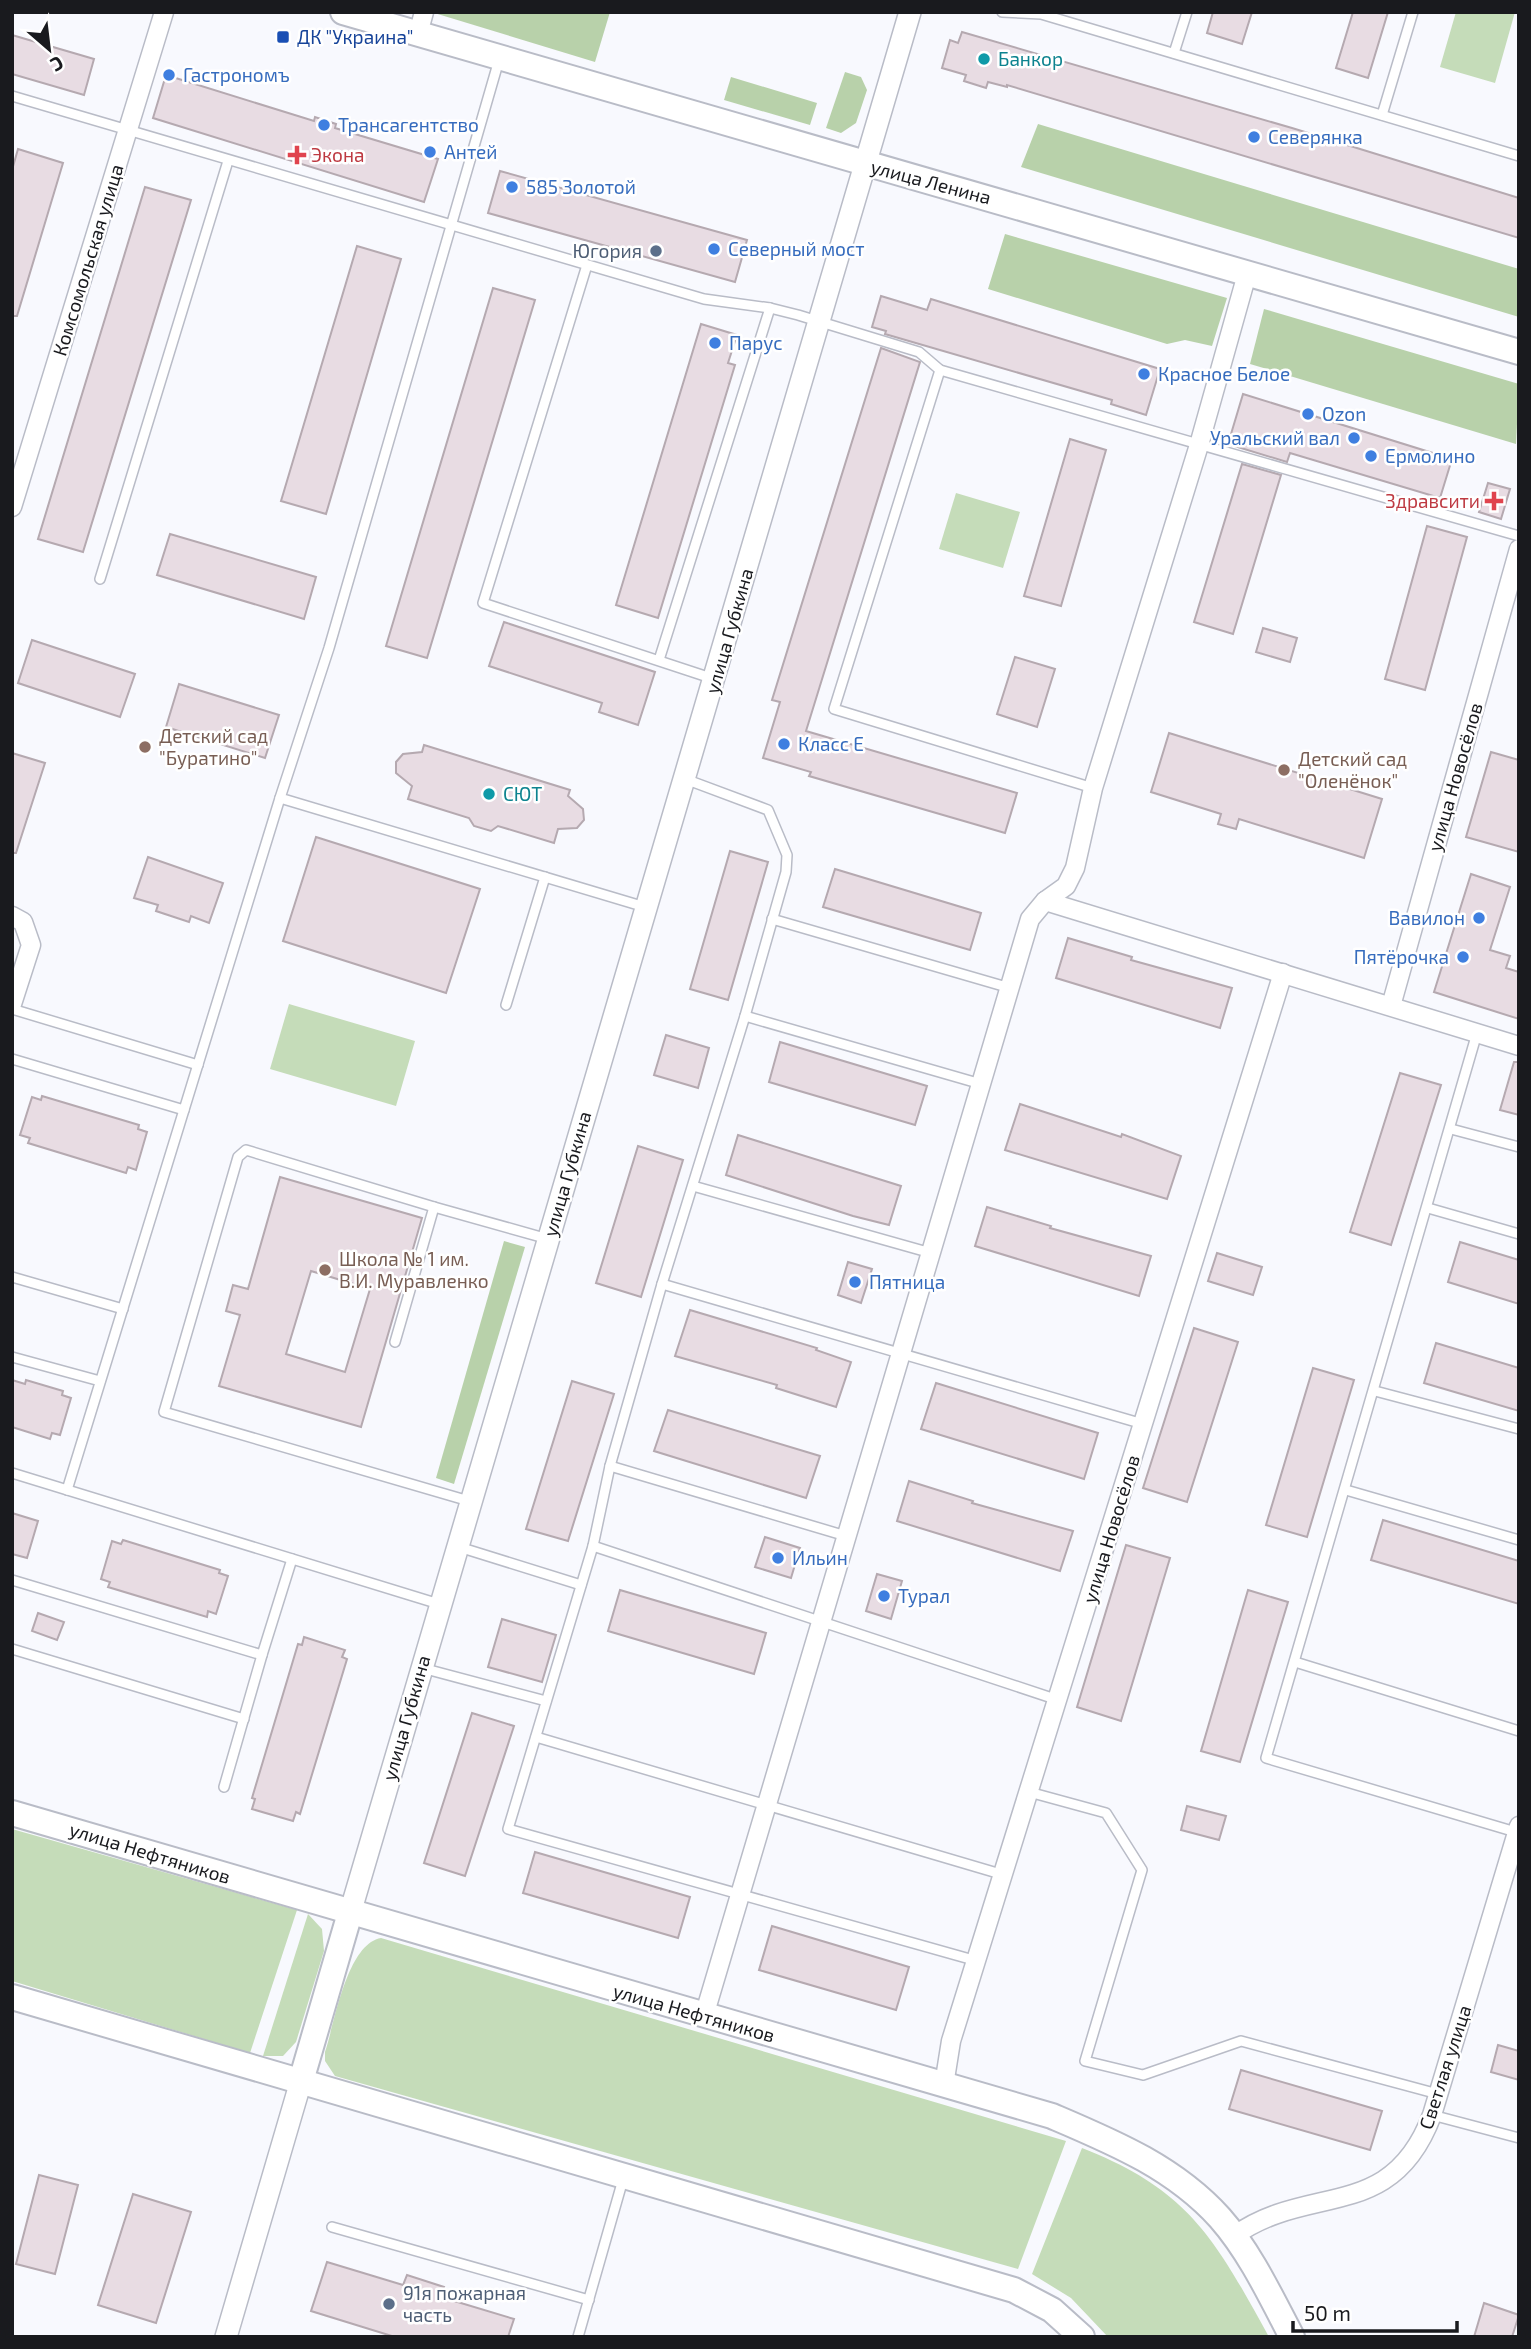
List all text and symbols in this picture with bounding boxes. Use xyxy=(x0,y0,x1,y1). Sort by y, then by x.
north arrow xyxy=(14,14,84,84)
place label: ДК "Украина" xyxy=(297,25,413,48)
marker: ДК "Украина" xyxy=(275,29,291,45)
place label: Банкор xyxy=(998,47,1063,70)
marker: Банкор xyxy=(976,51,992,67)
text: С xyxy=(47,52,68,77)
place label: Гастрономъ xyxy=(183,63,290,86)
marker: Гастрономъ xyxy=(161,67,177,83)
place label: Трансагентство xyxy=(338,113,479,136)
marker: Трансагентство xyxy=(316,117,332,133)
place label: Северянка xyxy=(1268,125,1363,148)
marker: Северянка xyxy=(1246,129,1262,145)
place label: Антей xyxy=(444,140,497,163)
place label: Экона xyxy=(311,143,364,166)
marker: Антей xyxy=(422,144,438,160)
marker: Экона xyxy=(289,147,305,163)
street label: улица Ленина xyxy=(868,154,994,210)
street label: Комсомольская улица xyxy=(47,161,129,359)
place label: 585 Золотой xyxy=(526,175,636,198)
marker: 585 Золотой xyxy=(504,179,520,195)
place label: Северный мост xyxy=(728,237,865,260)
place label: Югория xyxy=(572,239,642,262)
marker: Северный мост xyxy=(706,241,722,257)
marker: Югория xyxy=(648,243,664,259)
place label: Парус xyxy=(729,331,783,355)
marker: Парус xyxy=(707,335,723,351)
place label: Красное Белое xyxy=(1158,362,1290,385)
marker: Красное Белое xyxy=(1136,366,1152,382)
place label: Ozon xyxy=(1322,402,1366,425)
marker: Ozon xyxy=(1300,406,1316,422)
place label: Уральский вал xyxy=(1210,426,1340,449)
marker: Уральский вал xyxy=(1346,430,1362,446)
place label: Ермолино xyxy=(1385,444,1475,467)
marker: Ермолино xyxy=(1363,448,1379,464)
place label: Здравсити xyxy=(1385,489,1480,512)
marker: Здравсити xyxy=(1486,493,1502,509)
street label: улица Губкина xyxy=(700,566,758,696)
street label: улица Новосёлов xyxy=(1422,700,1488,854)
place label: Детский сад "Буратино" xyxy=(159,724,268,770)
place label: Класс Е xyxy=(798,732,864,755)
marker: Класс Е xyxy=(776,736,792,752)
marker: Детский сад "Буратино" xyxy=(137,739,153,755)
place label: Детский сад "Оленёнок" xyxy=(1298,747,1407,792)
marker: Детский сад "Оленёнок" xyxy=(1276,762,1292,778)
place label: СЮТ xyxy=(503,782,542,805)
marker: СЮТ xyxy=(481,786,497,802)
place label: Вавилон xyxy=(1388,906,1465,929)
marker: Вавилон xyxy=(1471,910,1487,926)
place label: Пятёрочка xyxy=(1354,945,1449,968)
marker: Пятёрочка xyxy=(1455,949,1471,965)
street label: улица Губкина xyxy=(538,1109,596,1239)
place label: Школа № 1 им. В.И. Муравленко xyxy=(339,1247,489,1293)
marker: Школа № 1 им. В.И. Муравленко xyxy=(317,1262,333,1278)
place label: Пятница xyxy=(869,1270,945,1293)
marker: Пятница xyxy=(847,1274,863,1290)
street label: улица Новосёлов xyxy=(1077,1452,1145,1606)
place label: Ильин xyxy=(792,1546,848,1569)
marker: Ильин xyxy=(770,1550,786,1566)
place label: Турал xyxy=(898,1584,950,1608)
marker: Турал xyxy=(876,1588,892,1604)
street label: улица Губкина xyxy=(377,1653,435,1783)
street label: улица Нефтяников xyxy=(67,1817,233,1889)
street label: улица Нефтяников xyxy=(610,1978,778,2048)
street label: Светлая улица xyxy=(1414,2002,1476,2132)
place label: 91я пожарная часть xyxy=(403,2281,526,2326)
scale bar xyxy=(1293,2290,1458,2334)
marker: 91я пожарная часть xyxy=(381,2296,397,2312)
text: 50 m xyxy=(1304,2300,1351,2325)

